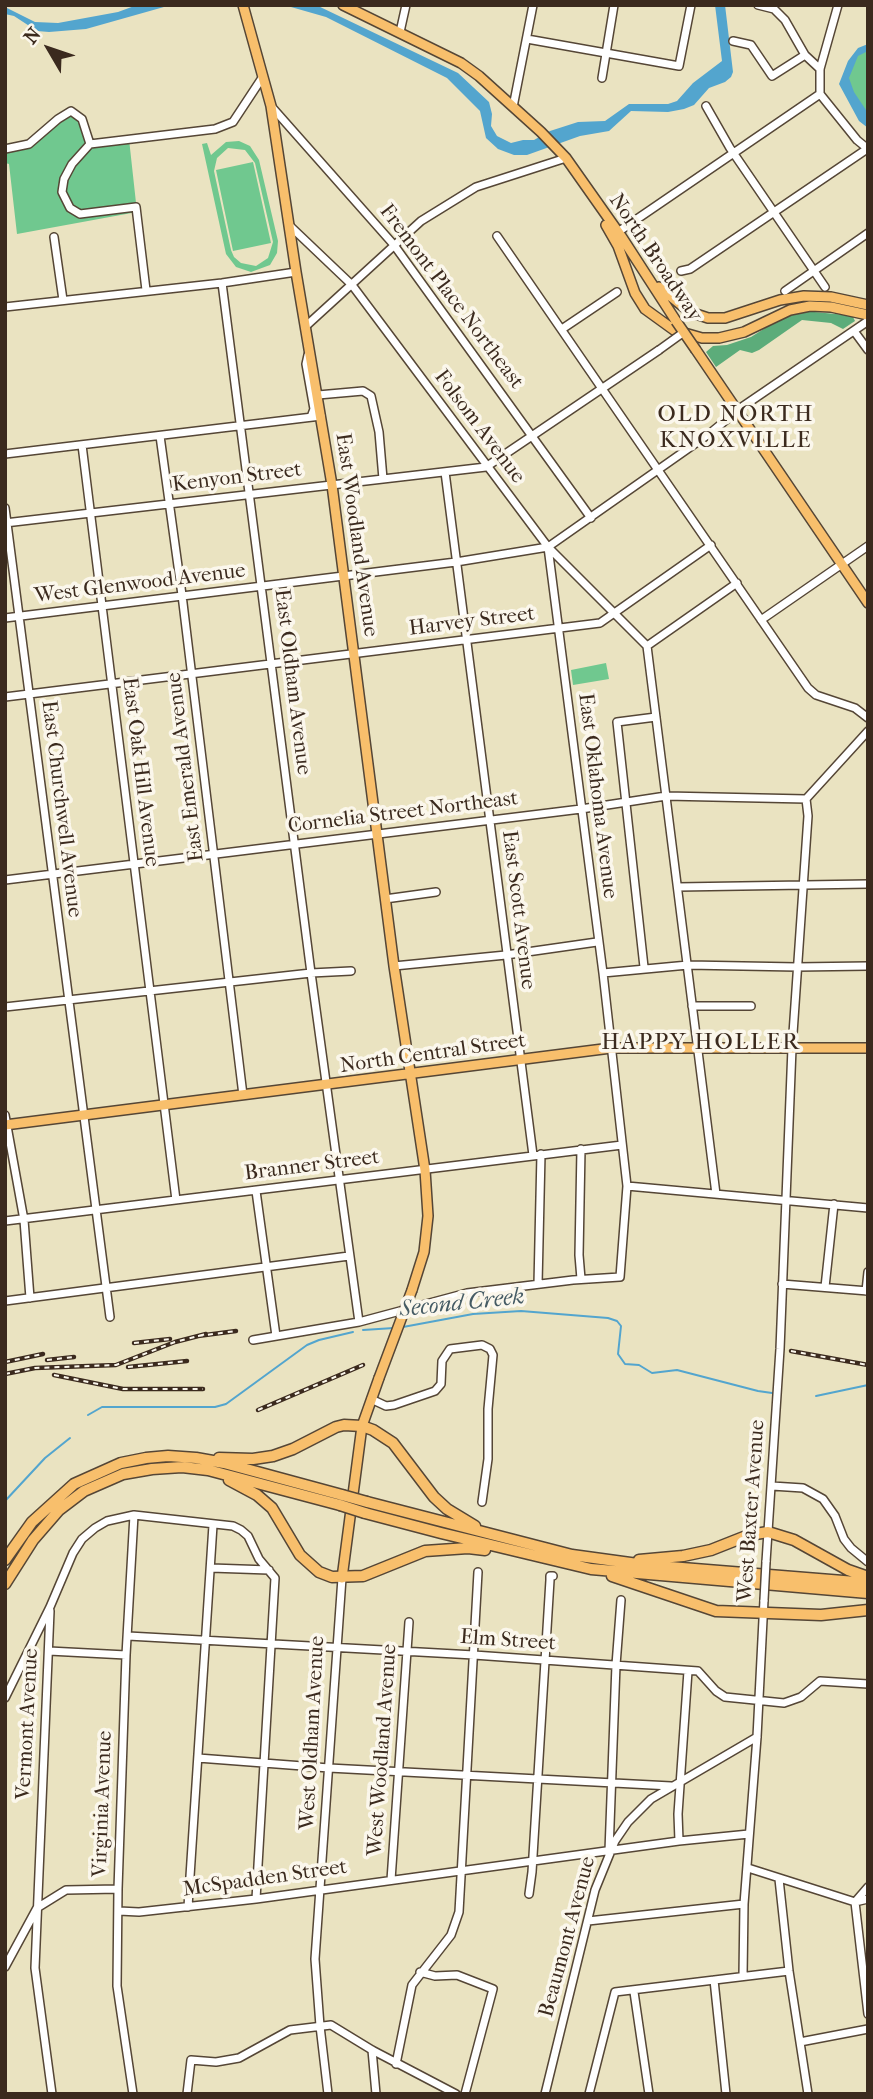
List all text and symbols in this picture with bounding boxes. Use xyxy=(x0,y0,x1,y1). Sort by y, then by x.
north arrow xyxy=(14,14,84,84)
text: N xyxy=(20,23,46,48)
street label: North Broadway xyxy=(603,189,707,327)
street label: Fremont Place Northeast xyxy=(373,200,529,394)
street label: Folsom Avenue xyxy=(428,365,530,489)
district label: OLD NORTH KNOXVILLE xyxy=(659,401,813,455)
street label: East Woodland Avenue xyxy=(329,431,383,639)
street label: Kenyon Street xyxy=(171,458,303,498)
street label: West Glenwood Avenue xyxy=(33,559,247,609)
street label: East Oldham Avenue xyxy=(268,588,316,776)
street label: Harvey Street xyxy=(408,602,536,642)
street label: East Emerald Avenue xyxy=(162,671,210,863)
street label: East Oak Hill Avenue xyxy=(116,676,164,868)
street label: East Oklahoma Avenue xyxy=(572,692,622,900)
street label: East Churchwell Avenue xyxy=(35,699,87,919)
street label: Cornelia Street Northeast xyxy=(286,786,520,840)
street label: East Scott Avenue xyxy=(496,829,540,991)
street label: North Central Street xyxy=(338,1028,528,1080)
district label: HAPPY HOLLER xyxy=(603,1029,799,1057)
street label: Branner Street xyxy=(243,1145,381,1187)
water label: Second Creek xyxy=(398,1284,526,1324)
street label: West Baxter Avenue xyxy=(733,1419,771,1603)
street label: Elm Street xyxy=(459,1625,557,1657)
street label: West Oldham Avenue xyxy=(295,1635,331,1831)
street label: West Woodland Avenue xyxy=(363,1643,403,1857)
street label: Vermont Avenue xyxy=(11,1648,45,1800)
street label: Virginia Avenue xyxy=(88,1730,118,1878)
street label: Beaumont Avenue xyxy=(534,1854,602,2020)
street label: McSpadden Street xyxy=(181,1855,349,1903)

